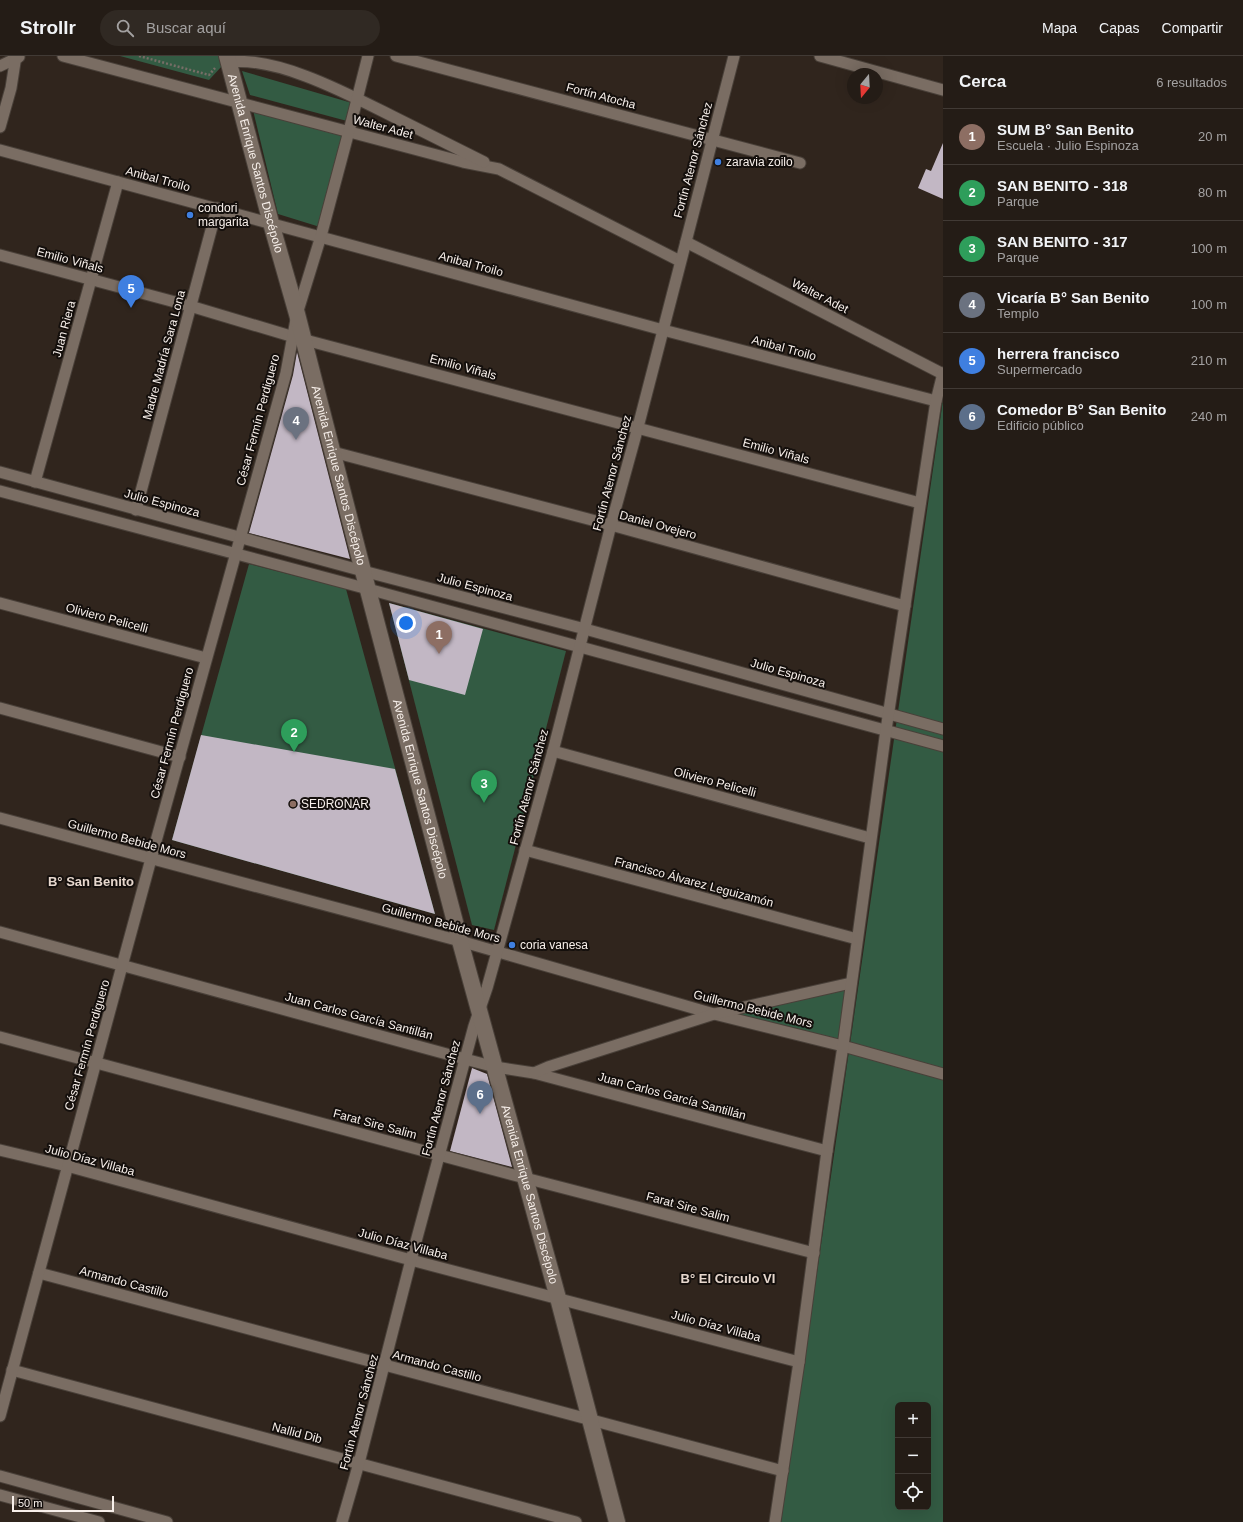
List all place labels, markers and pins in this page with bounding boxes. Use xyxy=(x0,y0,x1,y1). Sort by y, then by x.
place label: zaravia zoilo xyxy=(726,155,793,169)
marker: zaravia zoilo xyxy=(713,157,723,167)
place label: condori margarita xyxy=(198,201,249,229)
marker: condori margarita xyxy=(185,210,195,220)
pin: 5 xyxy=(118,275,144,308)
pin: 4 xyxy=(283,407,309,440)
pin: 1 xyxy=(426,621,452,654)
pin: 2 xyxy=(281,719,307,752)
pin: 3 xyxy=(471,770,497,803)
place label: SEDRONAR xyxy=(301,797,369,811)
marker: SEDRONAR xyxy=(288,799,298,809)
place label: coria vanesa xyxy=(520,938,588,952)
marker: coria vanesa xyxy=(507,940,517,950)
pin: 6 xyxy=(467,1081,493,1114)

